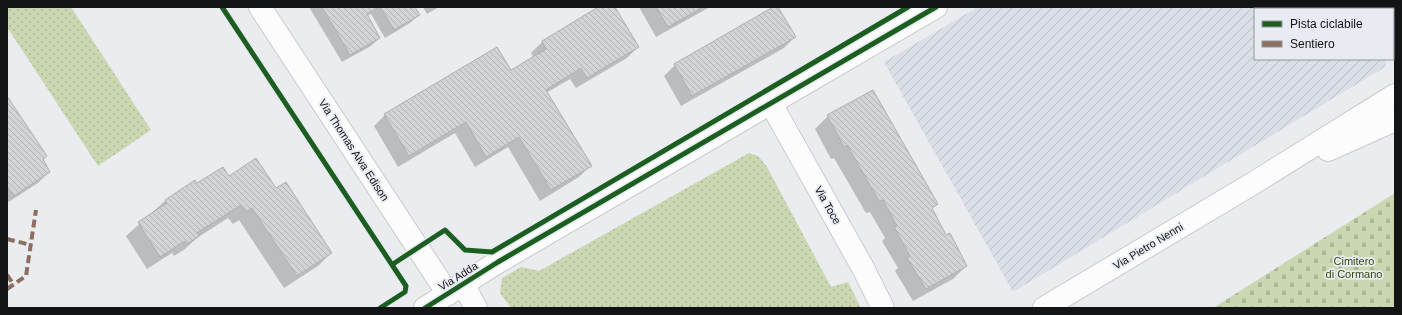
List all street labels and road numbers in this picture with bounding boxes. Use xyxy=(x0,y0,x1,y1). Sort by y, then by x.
street label: Via Thomas Alva Edison xyxy=(317,97,391,203)
street label: Via Toce xyxy=(813,184,843,226)
street label: Via Pietro Nenni xyxy=(1111,220,1185,272)
street label: Via Adda xyxy=(436,259,481,293)

